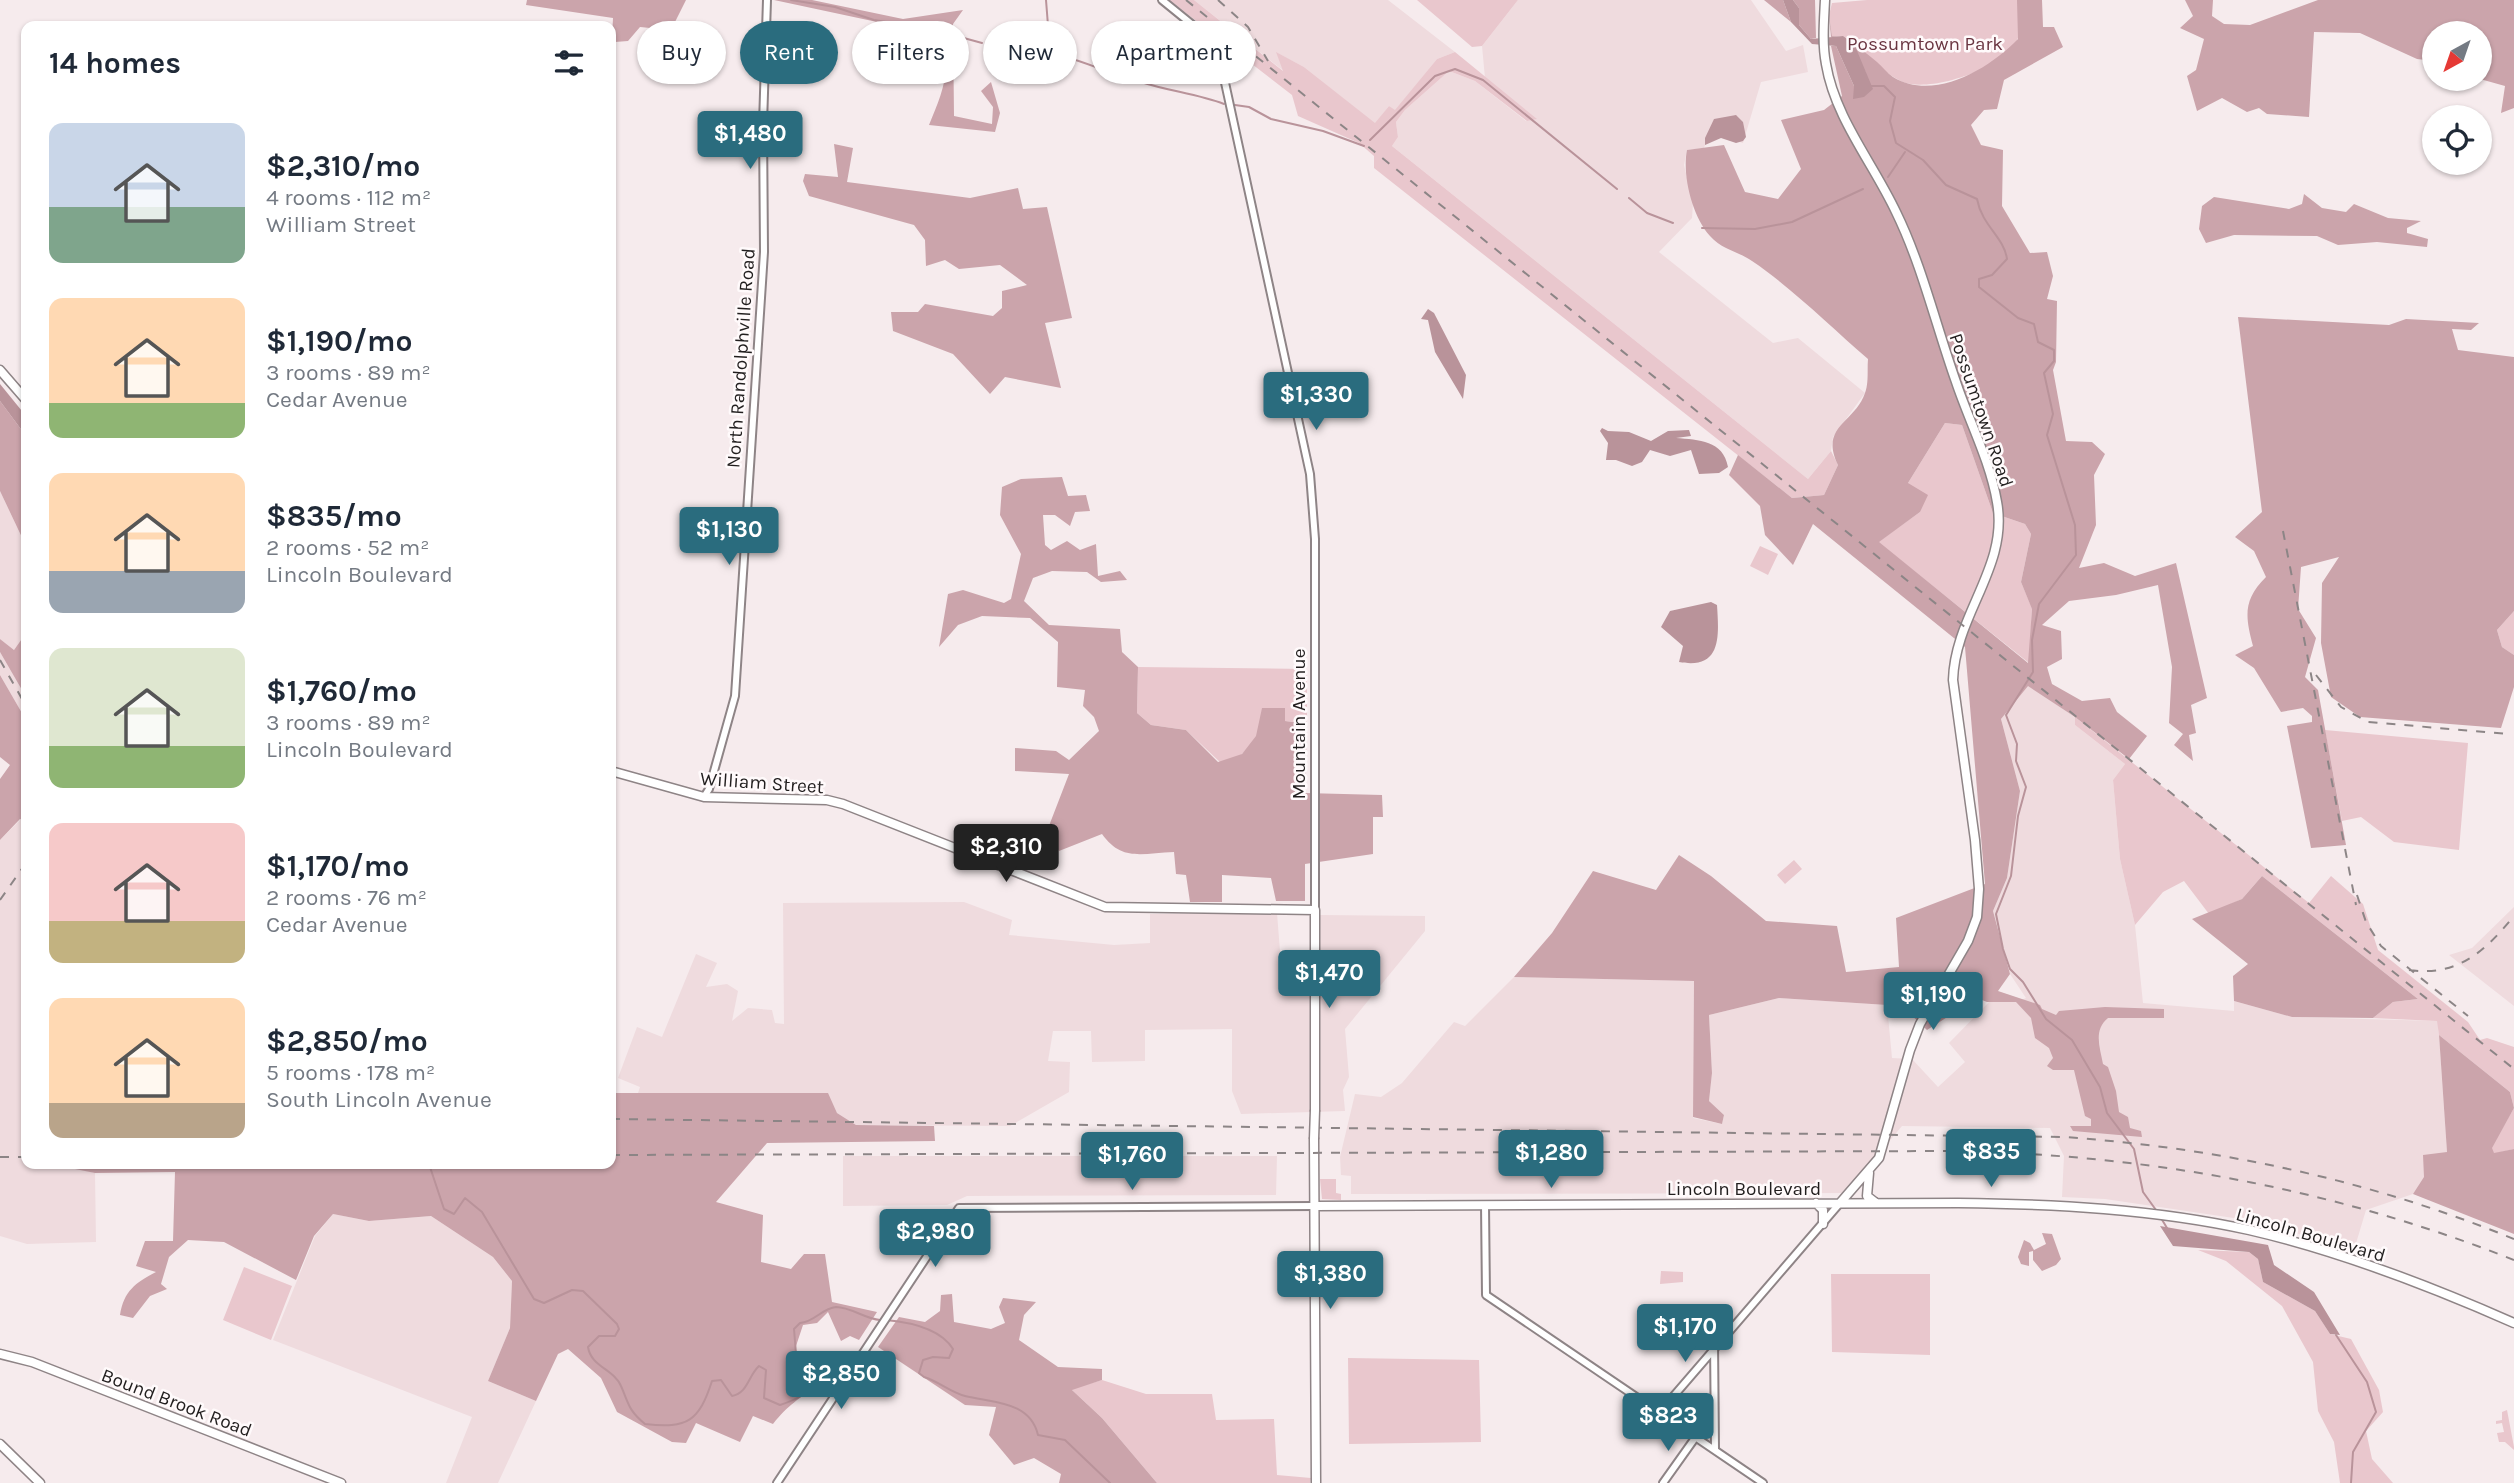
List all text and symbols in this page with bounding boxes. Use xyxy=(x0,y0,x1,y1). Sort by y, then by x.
chip: Buy xyxy=(637,21,726,84)
chip: Rent xyxy=(740,21,838,84)
chip: Filters xyxy=(852,21,969,84)
chip: New xyxy=(983,21,1077,84)
chip: Apartment xyxy=(1091,21,1256,84)
north arrow xyxy=(2422,21,2492,91)
map controls xyxy=(2422,21,2492,175)
park label: Possumtown Park xyxy=(1847,33,2003,55)
icon: filters xyxy=(550,44,588,82)
text: 14 homes xyxy=(49,45,181,81)
button: locate xyxy=(2422,105,2492,175)
pin: $1,480 xyxy=(693,111,807,171)
text: $1,480 xyxy=(714,120,786,147)
text: $2,310/mo xyxy=(266,148,420,184)
icon: home xyxy=(105,151,189,235)
text: 4 rooms · 112 m² xyxy=(266,184,431,211)
text: William Street xyxy=(266,211,416,238)
street label: North Randolphville Road xyxy=(722,247,760,469)
text: $1,190/mo xyxy=(266,323,413,359)
icon: home xyxy=(105,326,189,410)
street label: Possumtown Road xyxy=(1944,331,2018,490)
text: 3 rooms · 89 m² xyxy=(266,359,431,386)
pin: $1,330 xyxy=(1259,372,1373,432)
text: $1,330 xyxy=(1279,381,1353,408)
text: Cedar Avenue xyxy=(266,386,408,413)
text: $835/mo xyxy=(266,498,402,534)
icon: home xyxy=(105,501,189,585)
pin: $1,130 xyxy=(672,508,786,567)
text: $1,130 xyxy=(696,516,762,543)
text: 2 rooms · 52 m² xyxy=(266,534,429,561)
text: Lincoln Boulevard xyxy=(266,561,453,588)
street label: Mountain Avenue xyxy=(1288,648,1310,800)
text: $1,760/mo xyxy=(266,673,417,709)
icon: home xyxy=(105,676,189,760)
text: 3 rooms · 89 m² xyxy=(266,709,431,736)
text: Lincoln Boulevard xyxy=(266,736,453,763)
street label: William Street xyxy=(699,768,824,798)
pin: $2,310 xyxy=(949,824,1063,884)
text: $2,310 xyxy=(970,833,1042,860)
text: $1,170/mo xyxy=(266,848,409,884)
icon: home xyxy=(105,851,189,935)
text: 2 rooms · 76 m² xyxy=(266,884,427,911)
text: Cedar Avenue xyxy=(266,911,408,938)
pin: $1,470 xyxy=(1272,950,1386,1010)
text: $1,470 xyxy=(1294,959,1364,986)
pin: $1,190 xyxy=(1876,972,1990,1032)
text: $1,190 xyxy=(1900,981,1966,1008)
text: $2,850/mo xyxy=(266,1023,428,1059)
icon: home xyxy=(105,1026,189,1110)
text: 5 rooms · 178 m² xyxy=(266,1059,435,1086)
text: South Lincoln Avenue xyxy=(266,1086,492,1113)
pin: $1,280 xyxy=(1494,1130,1608,1190)
pin: $835 xyxy=(1950,1130,2032,1189)
pin: $1,760 xyxy=(1075,1132,1189,1192)
text: $835 xyxy=(1962,1138,2020,1165)
text: $1,280 xyxy=(1514,1139,1588,1166)
text: $1,760 xyxy=(1097,1141,1167,1168)
street label: Lincoln Boulevard xyxy=(1667,1178,1821,1200)
street label: Lincoln Boulevard xyxy=(2233,1203,2388,1267)
pin: $2,980 xyxy=(878,1210,992,1269)
text: $2,980 xyxy=(895,1218,975,1245)
pin: $1,380 xyxy=(1273,1252,1387,1311)
text: $1,380 xyxy=(1293,1260,1367,1287)
pin: $1,170 xyxy=(1628,1304,1742,1364)
text: $1,170 xyxy=(1653,1313,1717,1340)
pin: $2,850 xyxy=(784,1352,898,1411)
text: $2,850 xyxy=(802,1360,880,1387)
street label: Bound Brook Road xyxy=(98,1364,255,1442)
pin: $823 xyxy=(1627,1394,1709,1453)
text: $823 xyxy=(1639,1402,1697,1429)

